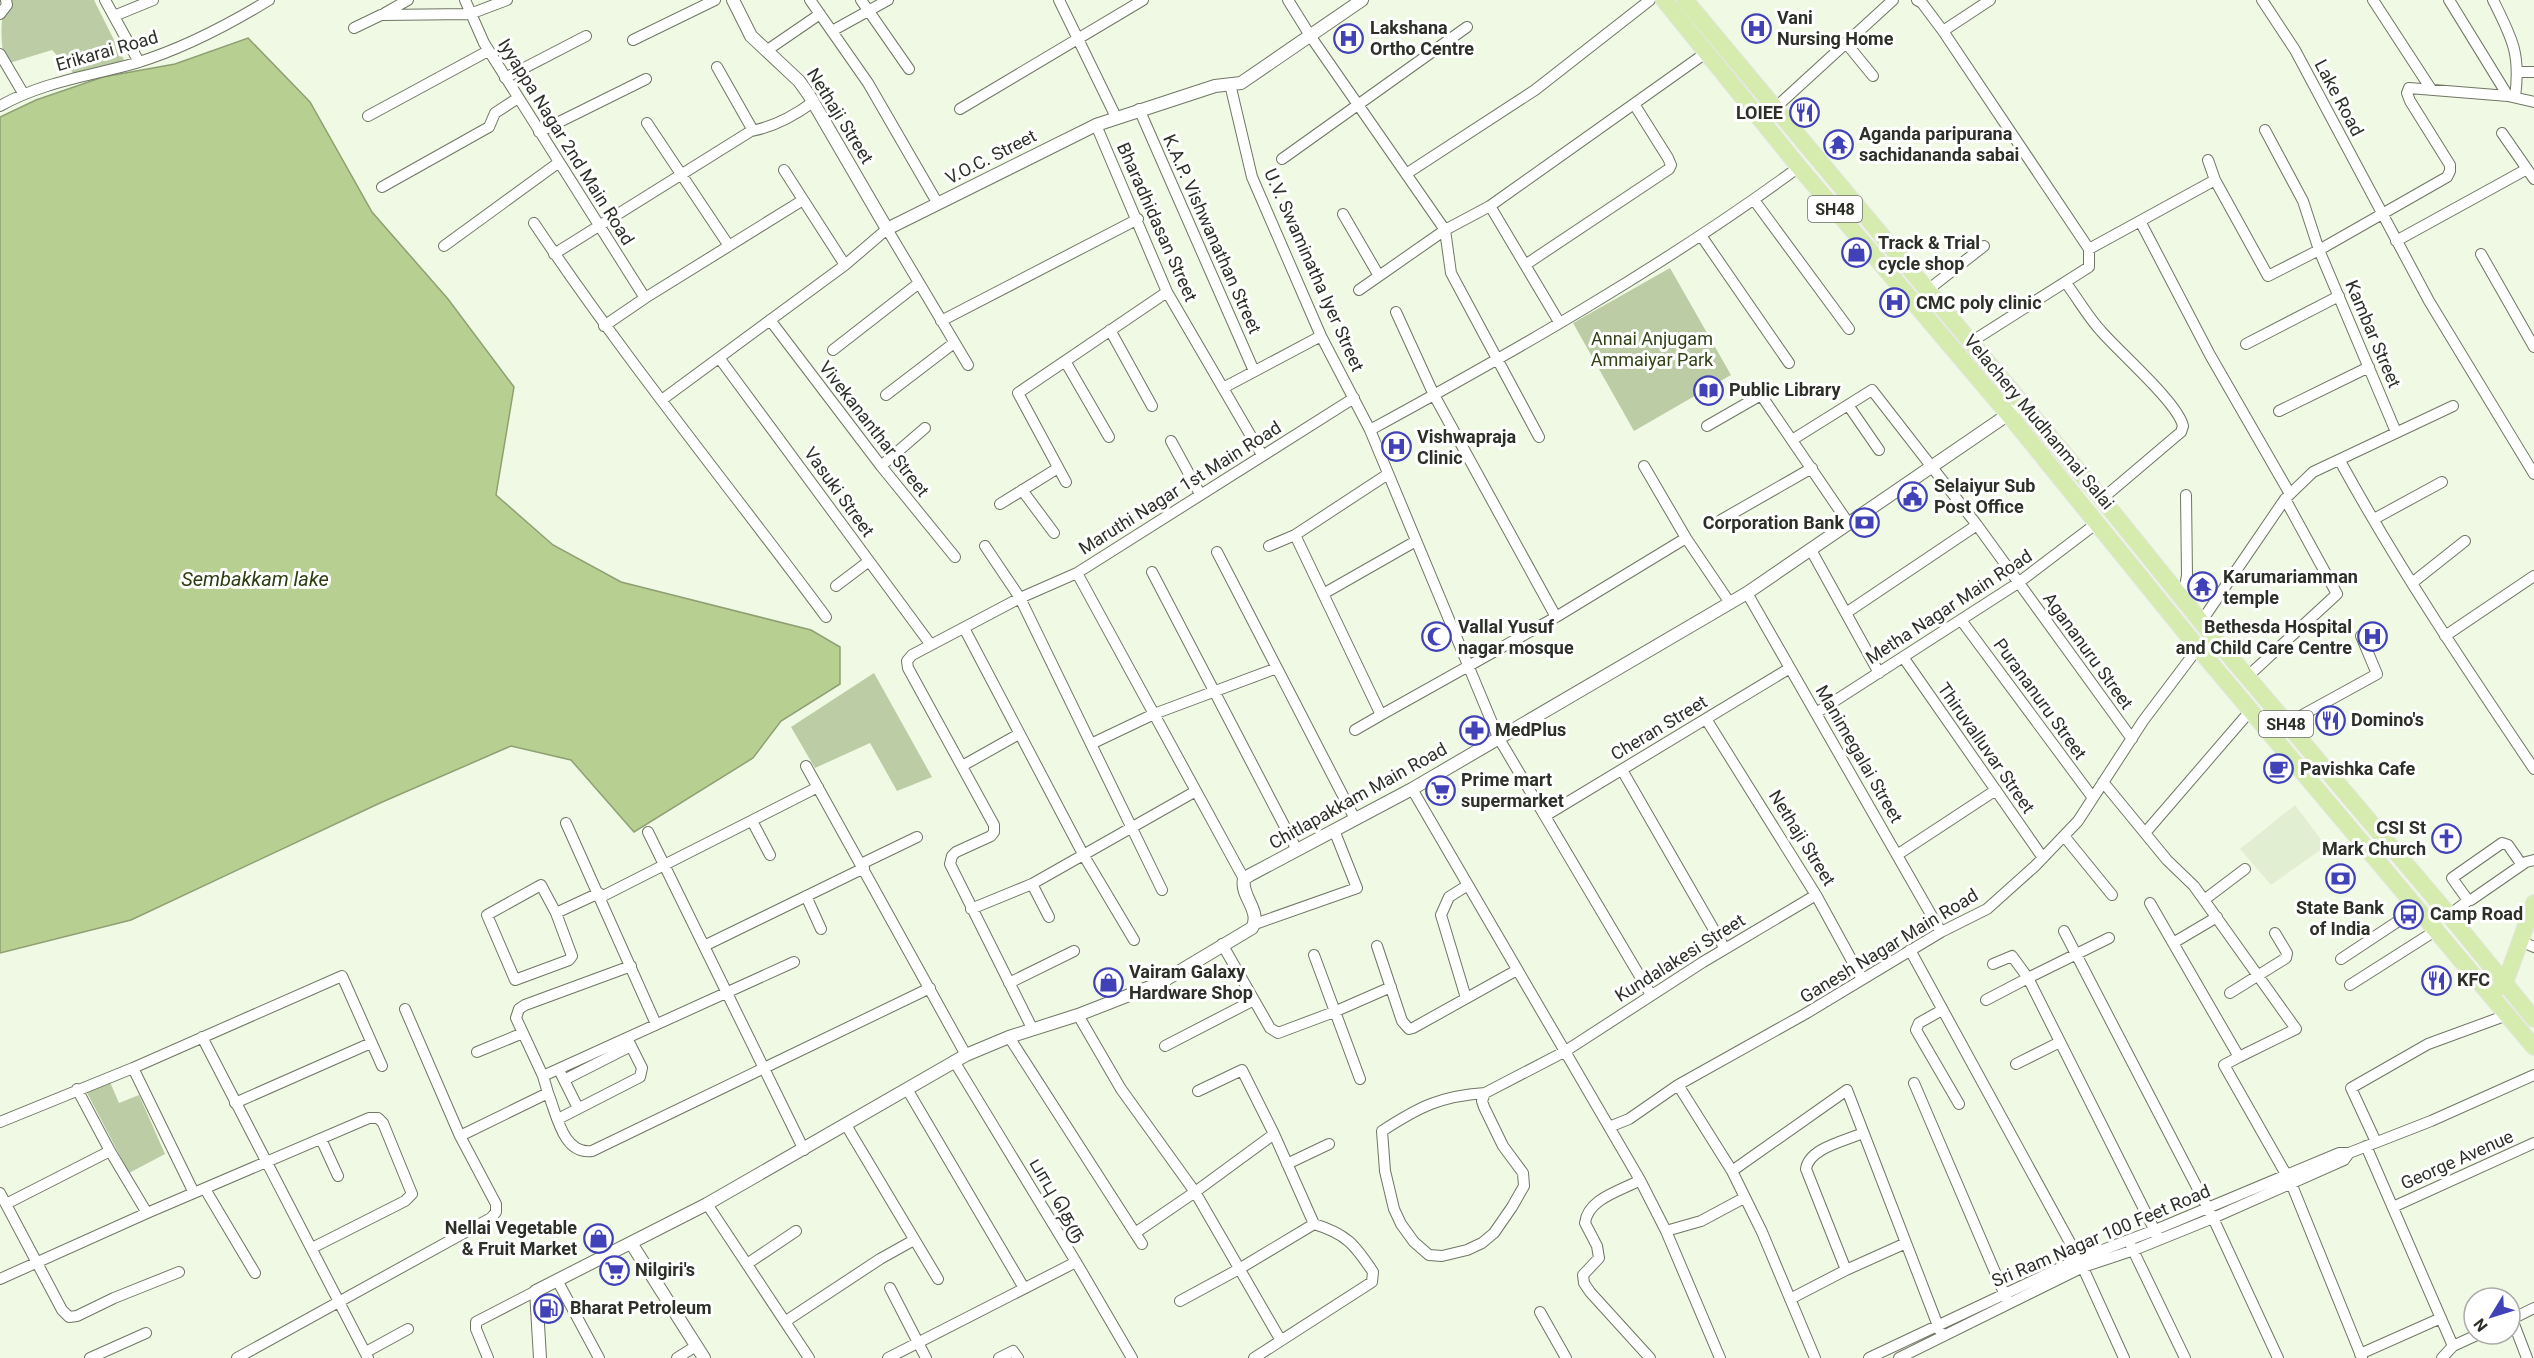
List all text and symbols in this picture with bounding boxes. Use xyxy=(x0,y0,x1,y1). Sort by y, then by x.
place label: Vani Nursing Home xyxy=(1777,7,1894,49)
hospital icon: Vani Nursing Home xyxy=(1740,12,1772,44)
place label: Lakshana Ortho Centre xyxy=(1370,17,1474,59)
hospital icon: Lakshana Ortho Centre xyxy=(1333,22,1365,54)
street label: Erikarai Road xyxy=(53,26,160,75)
street label: Iyyappa Nagar 2nd Main Road xyxy=(494,35,639,249)
street label: Lake Road xyxy=(2311,56,2368,140)
street label: Nethaji Street xyxy=(803,64,878,167)
restaurant icon: LOIEE xyxy=(1788,97,1820,129)
place label: LOIEE xyxy=(1736,102,1783,123)
place label: Aganda paripurana sachidananda sabai xyxy=(1859,123,2019,165)
street label: V.O.C. Street xyxy=(942,125,1040,188)
temple icon: Aganda paripurana sachidananda sabai xyxy=(1822,128,1854,160)
street label: K.A.P. Vishwanathan Street xyxy=(1159,131,1266,337)
street label: Bharadhidasan Street xyxy=(1113,139,1202,305)
street label: U.V. Swaminatha Iyer Street xyxy=(1260,165,1369,375)
road number: SH48 xyxy=(1808,196,1862,222)
place label: Track & Trial cycle shop xyxy=(1878,232,1980,274)
shop icon: Track & Trial cycle shop xyxy=(1841,237,1873,269)
street label: Kambar Street xyxy=(2341,277,2406,391)
hospital icon: CMC poly clinic xyxy=(1879,287,1911,319)
place label: CMC poly clinic xyxy=(1916,292,2042,313)
park label: Annai Anjugam Ammaiyar Park xyxy=(1591,328,1714,370)
street label: Velachery Mudhanmai Salai xyxy=(1960,330,2119,513)
street label: Vivekananthar Street xyxy=(815,357,934,501)
library icon: Public Library xyxy=(1692,374,1724,406)
place label: Public Library xyxy=(1729,379,1841,400)
street label: Maruthi Nagar 1st Main Road xyxy=(1075,417,1285,559)
place label: Vishwapraja Clinic xyxy=(1417,426,1516,468)
hospital icon: Vishwapraja Clinic xyxy=(1380,431,1412,463)
street label: Vasuki Street xyxy=(800,443,879,541)
place label: Selaiyur Sub Post Office xyxy=(1934,475,2035,517)
public building icon: Selaiyur Sub Post Office xyxy=(1897,480,1929,512)
bank icon: Corporation Bank xyxy=(1849,507,1881,539)
place label: Corporation Bank xyxy=(1703,512,1844,533)
street label: Metha Nagar Main Road xyxy=(1862,545,2036,668)
place label: Karumariamman temple xyxy=(2223,566,2358,608)
water label: Sembakkam lake xyxy=(181,567,329,591)
temple icon: Karumariamman temple xyxy=(2186,571,2218,603)
street label: Agananuru Street xyxy=(2039,588,2138,713)
place label: Vallal Yusuf nagar mosque xyxy=(1458,616,1574,658)
place label: Bethesda Hospital and Child Care Centre xyxy=(2176,616,2352,658)
mosque icon: Vallal Yusuf nagar mosque xyxy=(1421,621,1453,653)
hospital icon: Bethesda Hospital and Child Care Centre xyxy=(2357,621,2389,653)
street label: Purananuru Street xyxy=(1989,634,2091,763)
street label: Thiruvalluvar Street xyxy=(1933,678,2039,817)
street label: Manimegalai Street xyxy=(1811,681,1907,826)
street label: Cheran Street xyxy=(1607,691,1711,765)
restaurant icon: Domino's xyxy=(2314,704,2346,736)
place label: Domino's xyxy=(2351,709,2424,730)
road number: SH48 xyxy=(2259,711,2313,737)
pharmacy icon: MedPlus xyxy=(1458,714,1490,746)
place label: MedPlus xyxy=(1495,719,1566,740)
street label: Chitlapakkam Main Road xyxy=(1265,738,1450,853)
cafe icon: Pavishka Cafe xyxy=(2263,753,2295,785)
place label: Pavishka Cafe xyxy=(2300,758,2416,779)
place label: Prime mart supermarket xyxy=(1461,769,1564,811)
supermarket icon: Prime mart supermarket xyxy=(1424,774,1456,806)
street label: Nethaji Street xyxy=(1765,786,1840,889)
place label: CSI St Mark Church xyxy=(2322,817,2426,859)
church icon: CSI St Mark Church xyxy=(2431,822,2463,854)
bank icon: State Bank of India xyxy=(2324,863,2356,895)
street label: Ganesh Nagar Main Road xyxy=(1796,884,1982,1007)
place label: State Bank of India xyxy=(2296,897,2384,939)
bus stop icon: Camp Road xyxy=(2393,898,2425,930)
place label: Camp Road xyxy=(2430,903,2523,924)
street label: Kundalakesi Street xyxy=(1611,909,1749,1006)
place label: Vairam Galaxy Hardware Shop xyxy=(1129,961,1253,1003)
restaurant icon: KFC xyxy=(2420,964,2452,996)
shop icon: Vairam Galaxy Hardware Shop xyxy=(1092,966,1124,998)
place label: KFC xyxy=(2457,969,2490,990)
street label: George Avenue xyxy=(2397,1125,2516,1194)
street label: பாபு தெரு xyxy=(1024,1154,1092,1247)
street label: Sri Ram Nagar 100 Feet Road xyxy=(1988,1180,2213,1291)
place label: Nellai Vegetable & Fruit Market xyxy=(445,1217,577,1259)
shop icon: Nellai Vegetable & Fruit Market xyxy=(582,1222,614,1254)
supermarket icon: Nilgiri's xyxy=(598,1254,630,1286)
place label: Nilgiri's xyxy=(635,1259,695,1280)
north arrow xyxy=(2462,1286,2522,1346)
fuel station icon: Bharat Petroleum xyxy=(533,1292,565,1324)
place label: Bharat Petroleum xyxy=(570,1297,712,1318)
text: N xyxy=(2470,1315,2492,1335)

